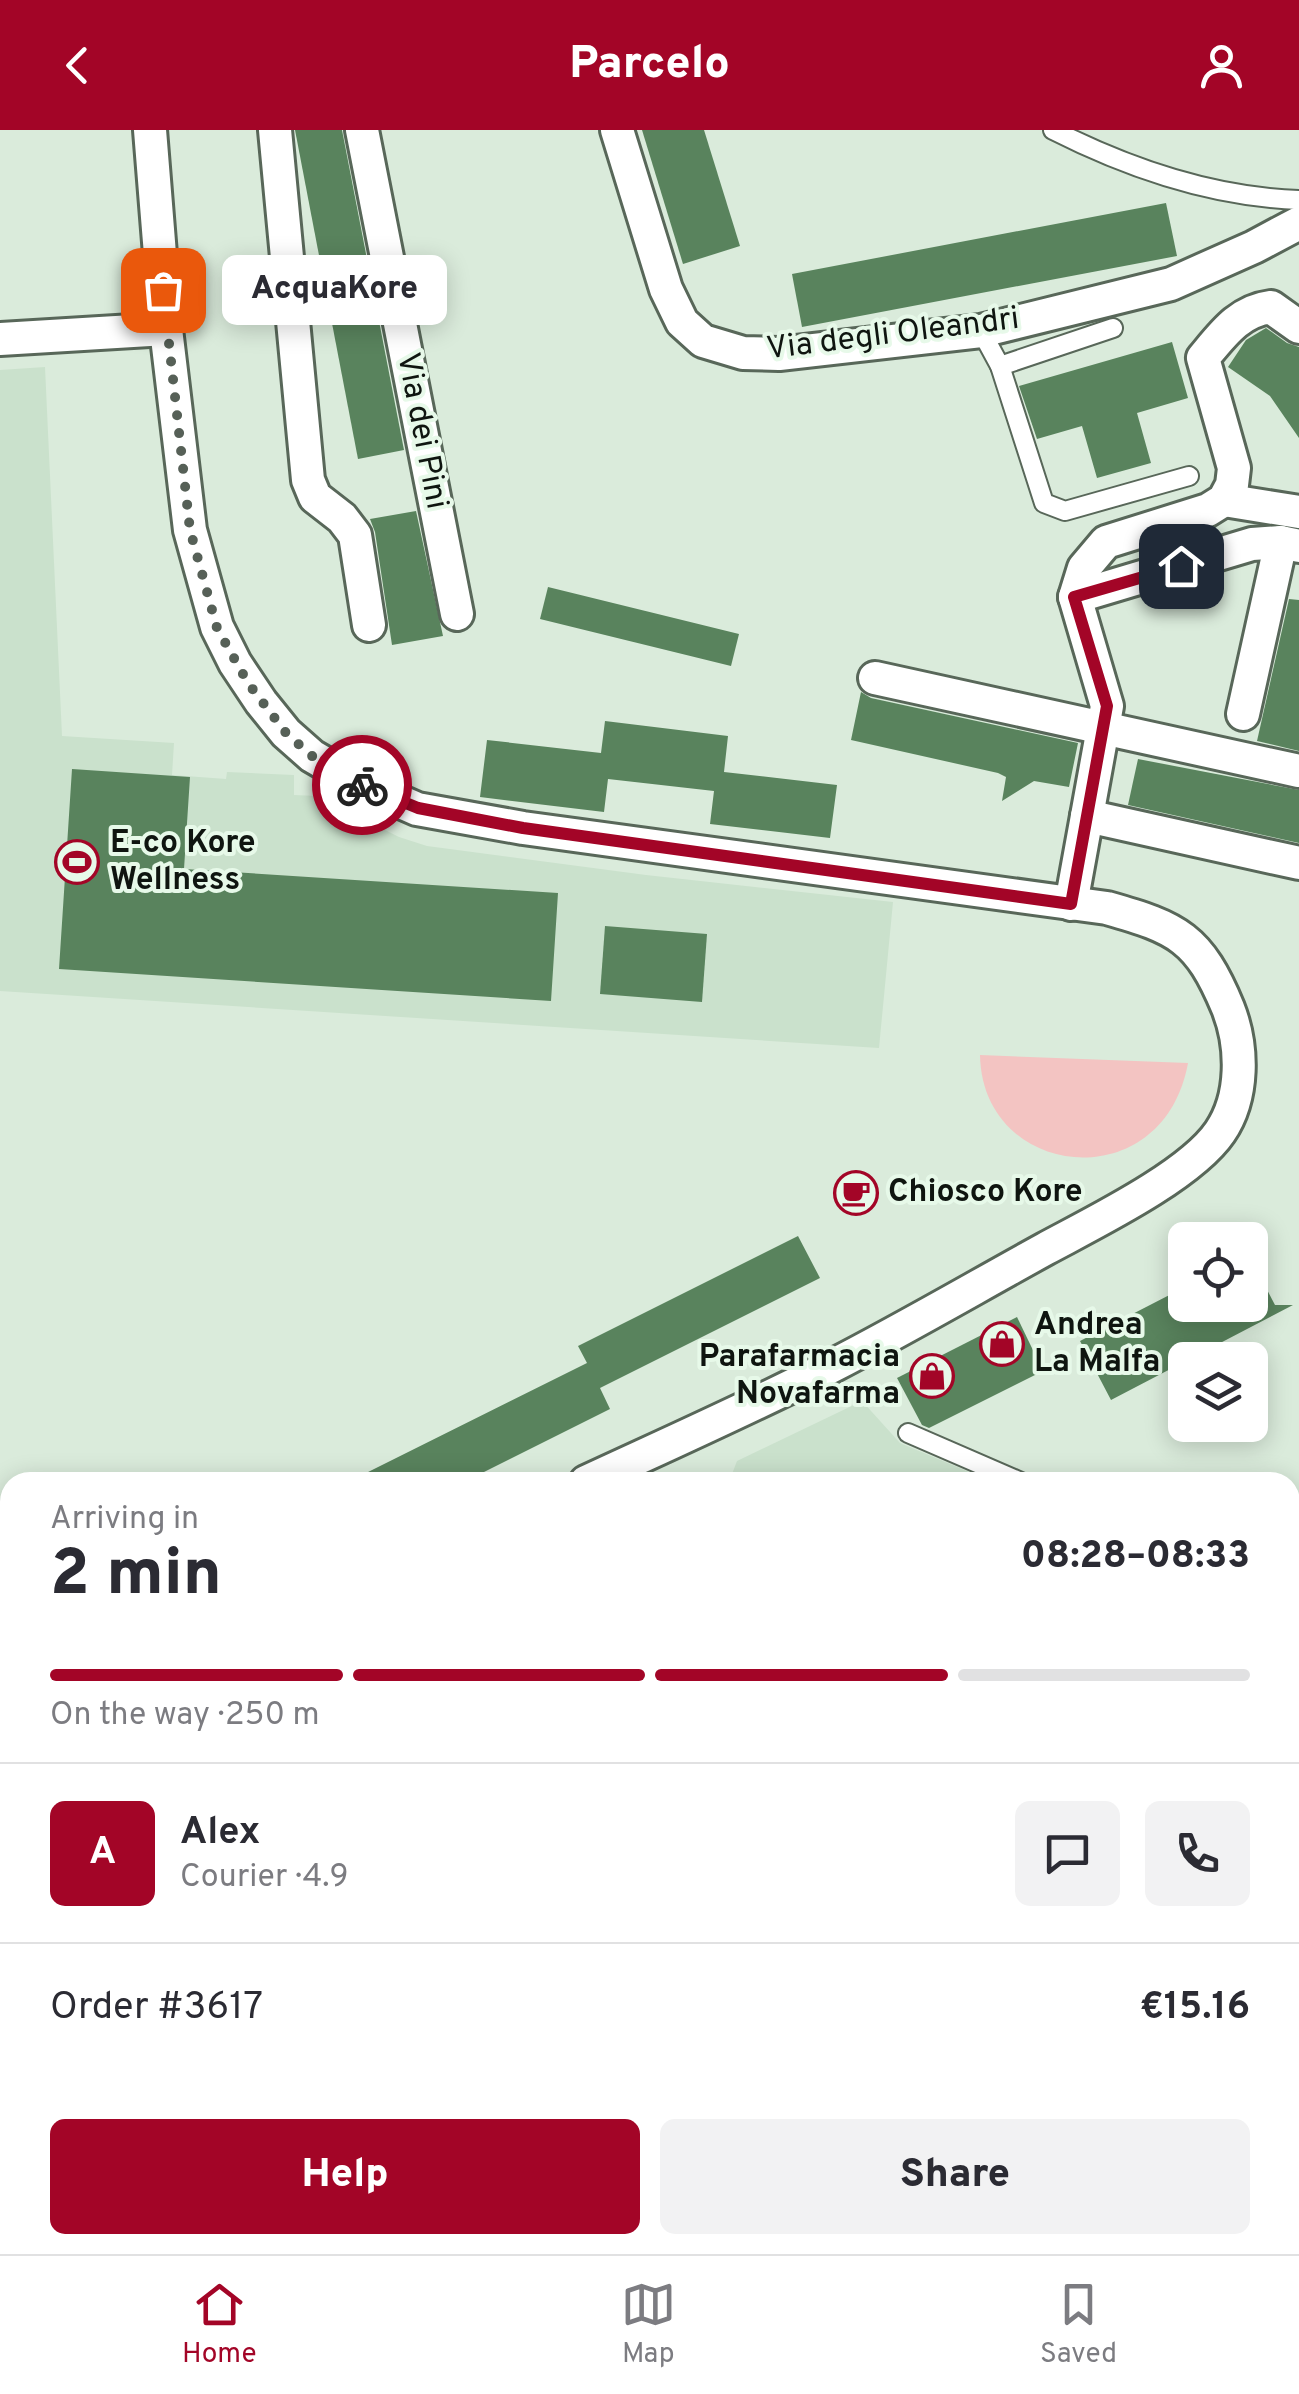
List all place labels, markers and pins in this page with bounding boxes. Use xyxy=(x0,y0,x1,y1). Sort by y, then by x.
pin xyxy=(121,248,206,333)
callout: AcquaKore xyxy=(223,255,448,325)
pin xyxy=(1139,524,1224,609)
place label: E-co Kore Wellness xyxy=(110,824,256,901)
sports icon: E-co Kore Wellness xyxy=(54,839,100,885)
cafe icon: Chiosco Kore xyxy=(833,1170,879,1216)
place label: Chiosco Kore xyxy=(888,1173,1083,1213)
place label: Andrea La Malfa xyxy=(1034,1306,1160,1383)
shop icon: Andrea La Malfa xyxy=(979,1321,1025,1367)
place label: Parafarmacia Novafarma xyxy=(699,1338,900,1415)
shop icon: Parafarmacia Novafarma xyxy=(909,1353,955,1399)

